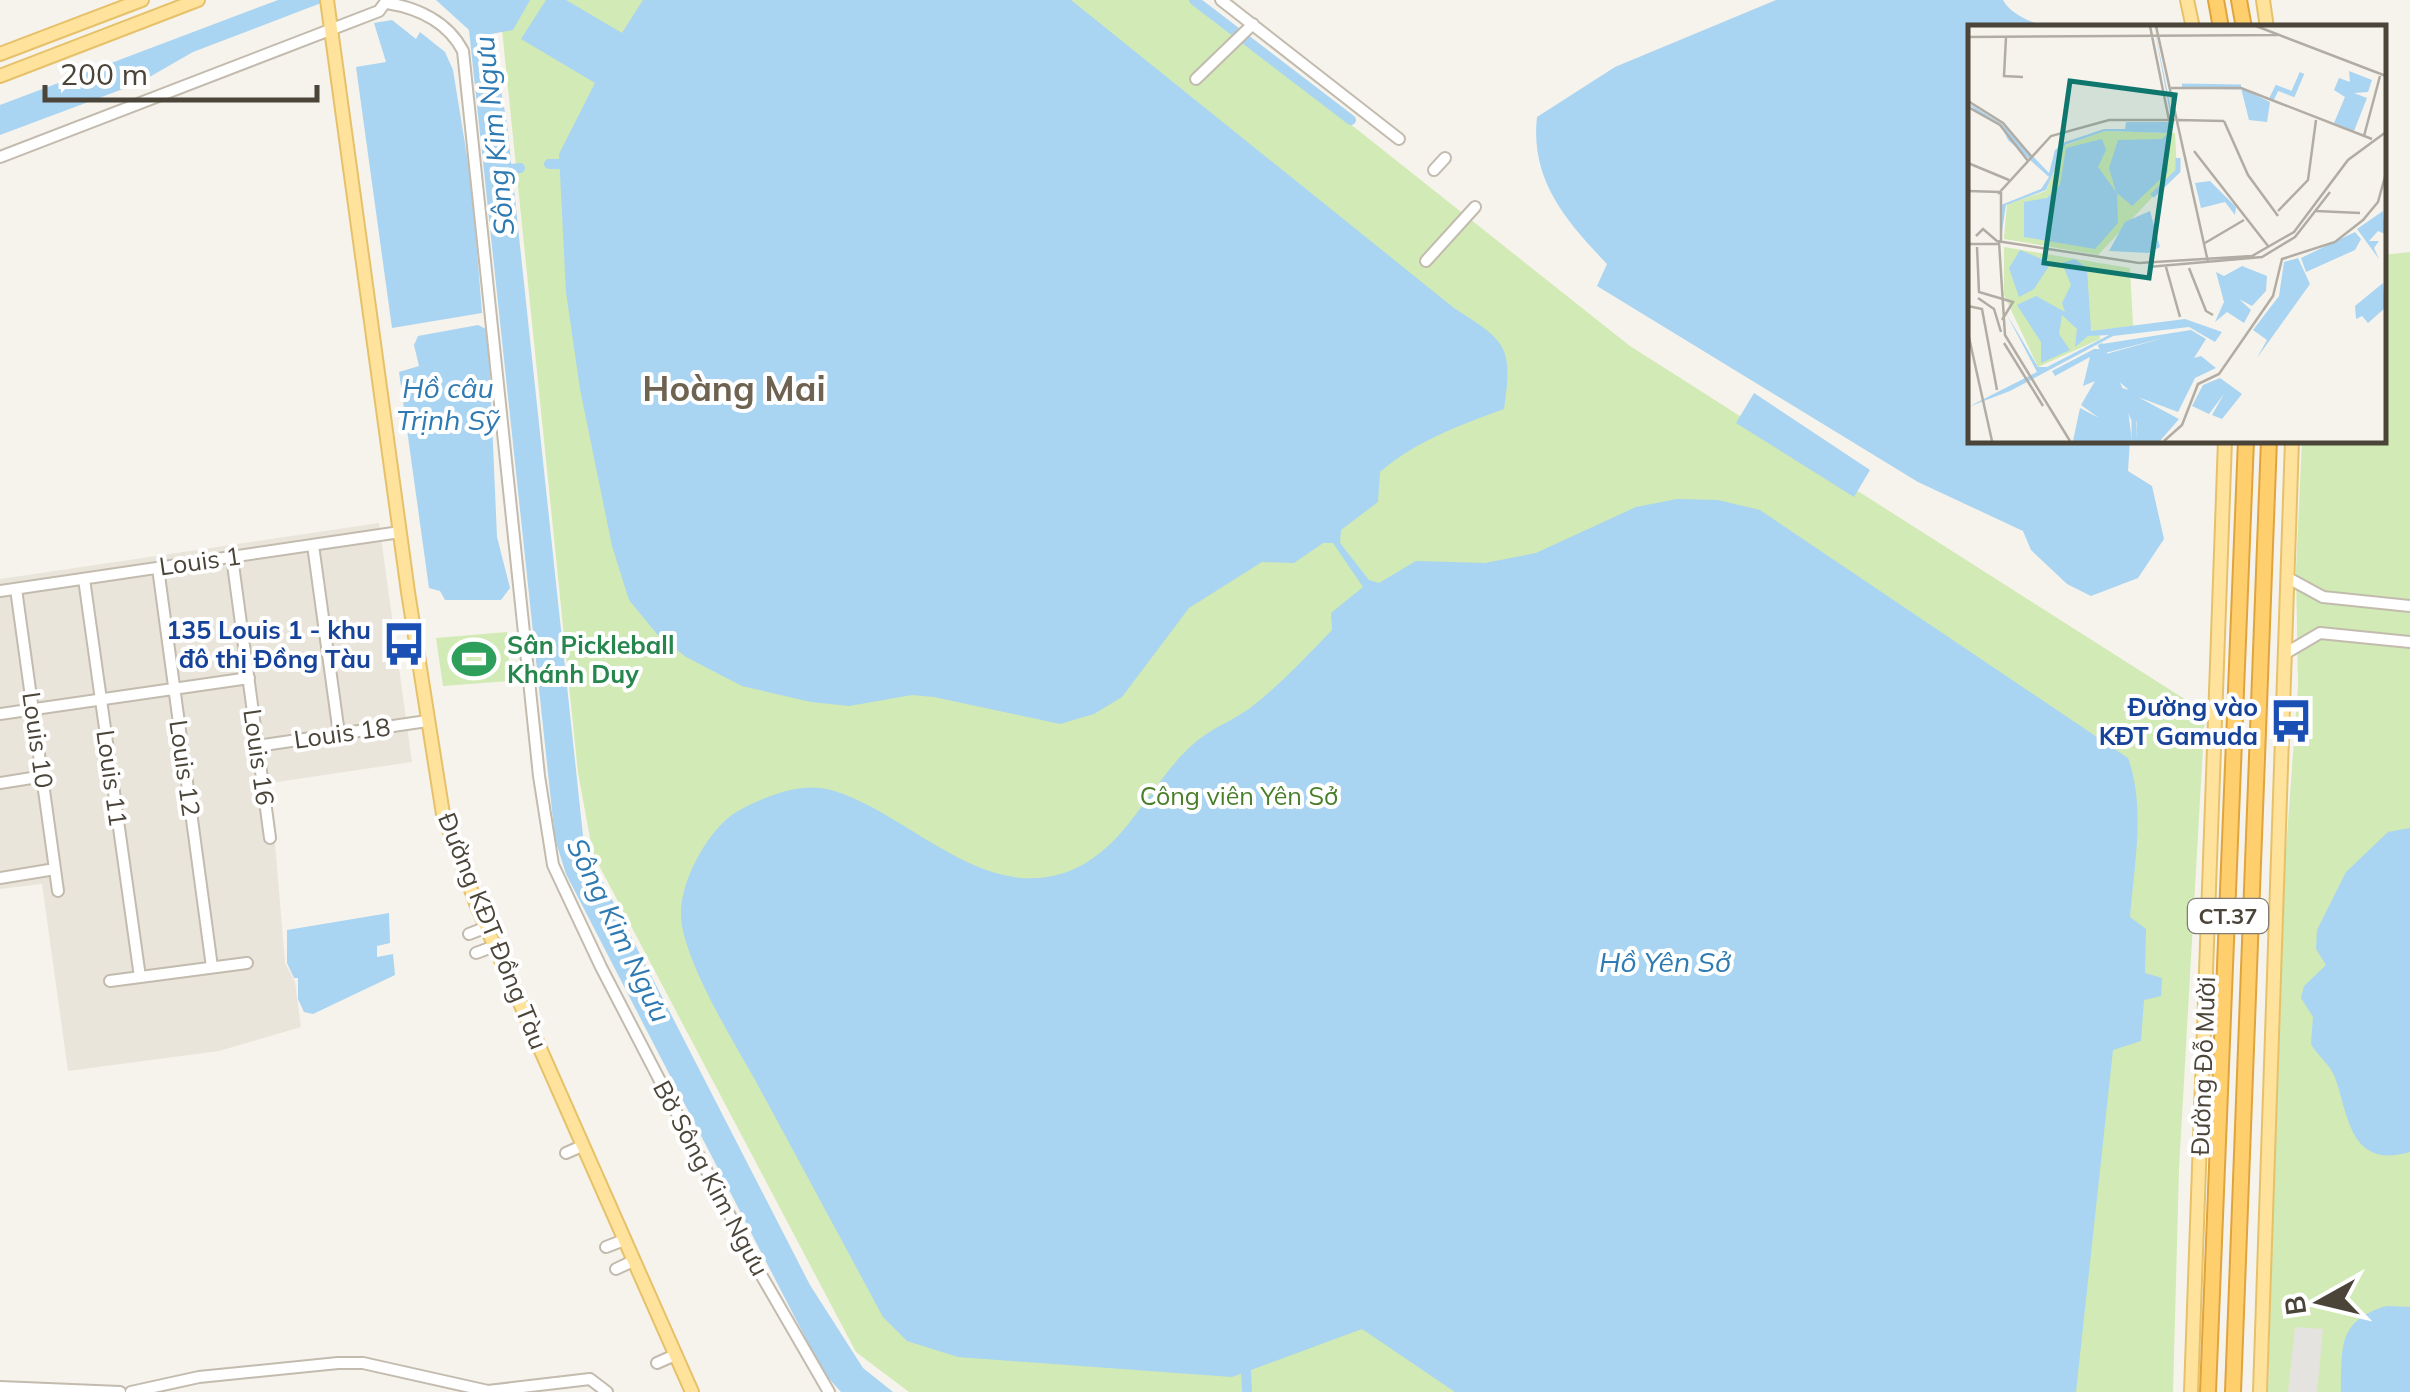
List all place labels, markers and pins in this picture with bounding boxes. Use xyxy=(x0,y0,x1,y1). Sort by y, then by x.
place label: 135 Louis 1 - khu đô thị Đồng Tàu xyxy=(166,614,371,674)
bus stop icon: 135 Louis 1 - khu đô thị Đồng Tàu xyxy=(380,620,428,668)
place label: Sân Pickleball Khánh Duy xyxy=(507,629,674,689)
sports icon: Sân Pickleball Khánh Duy xyxy=(450,635,498,683)
place label: Đường vào KĐT Gamuda xyxy=(2099,691,2258,751)
bus stop icon: Đường vào KĐT Gamuda xyxy=(2267,697,2315,745)

